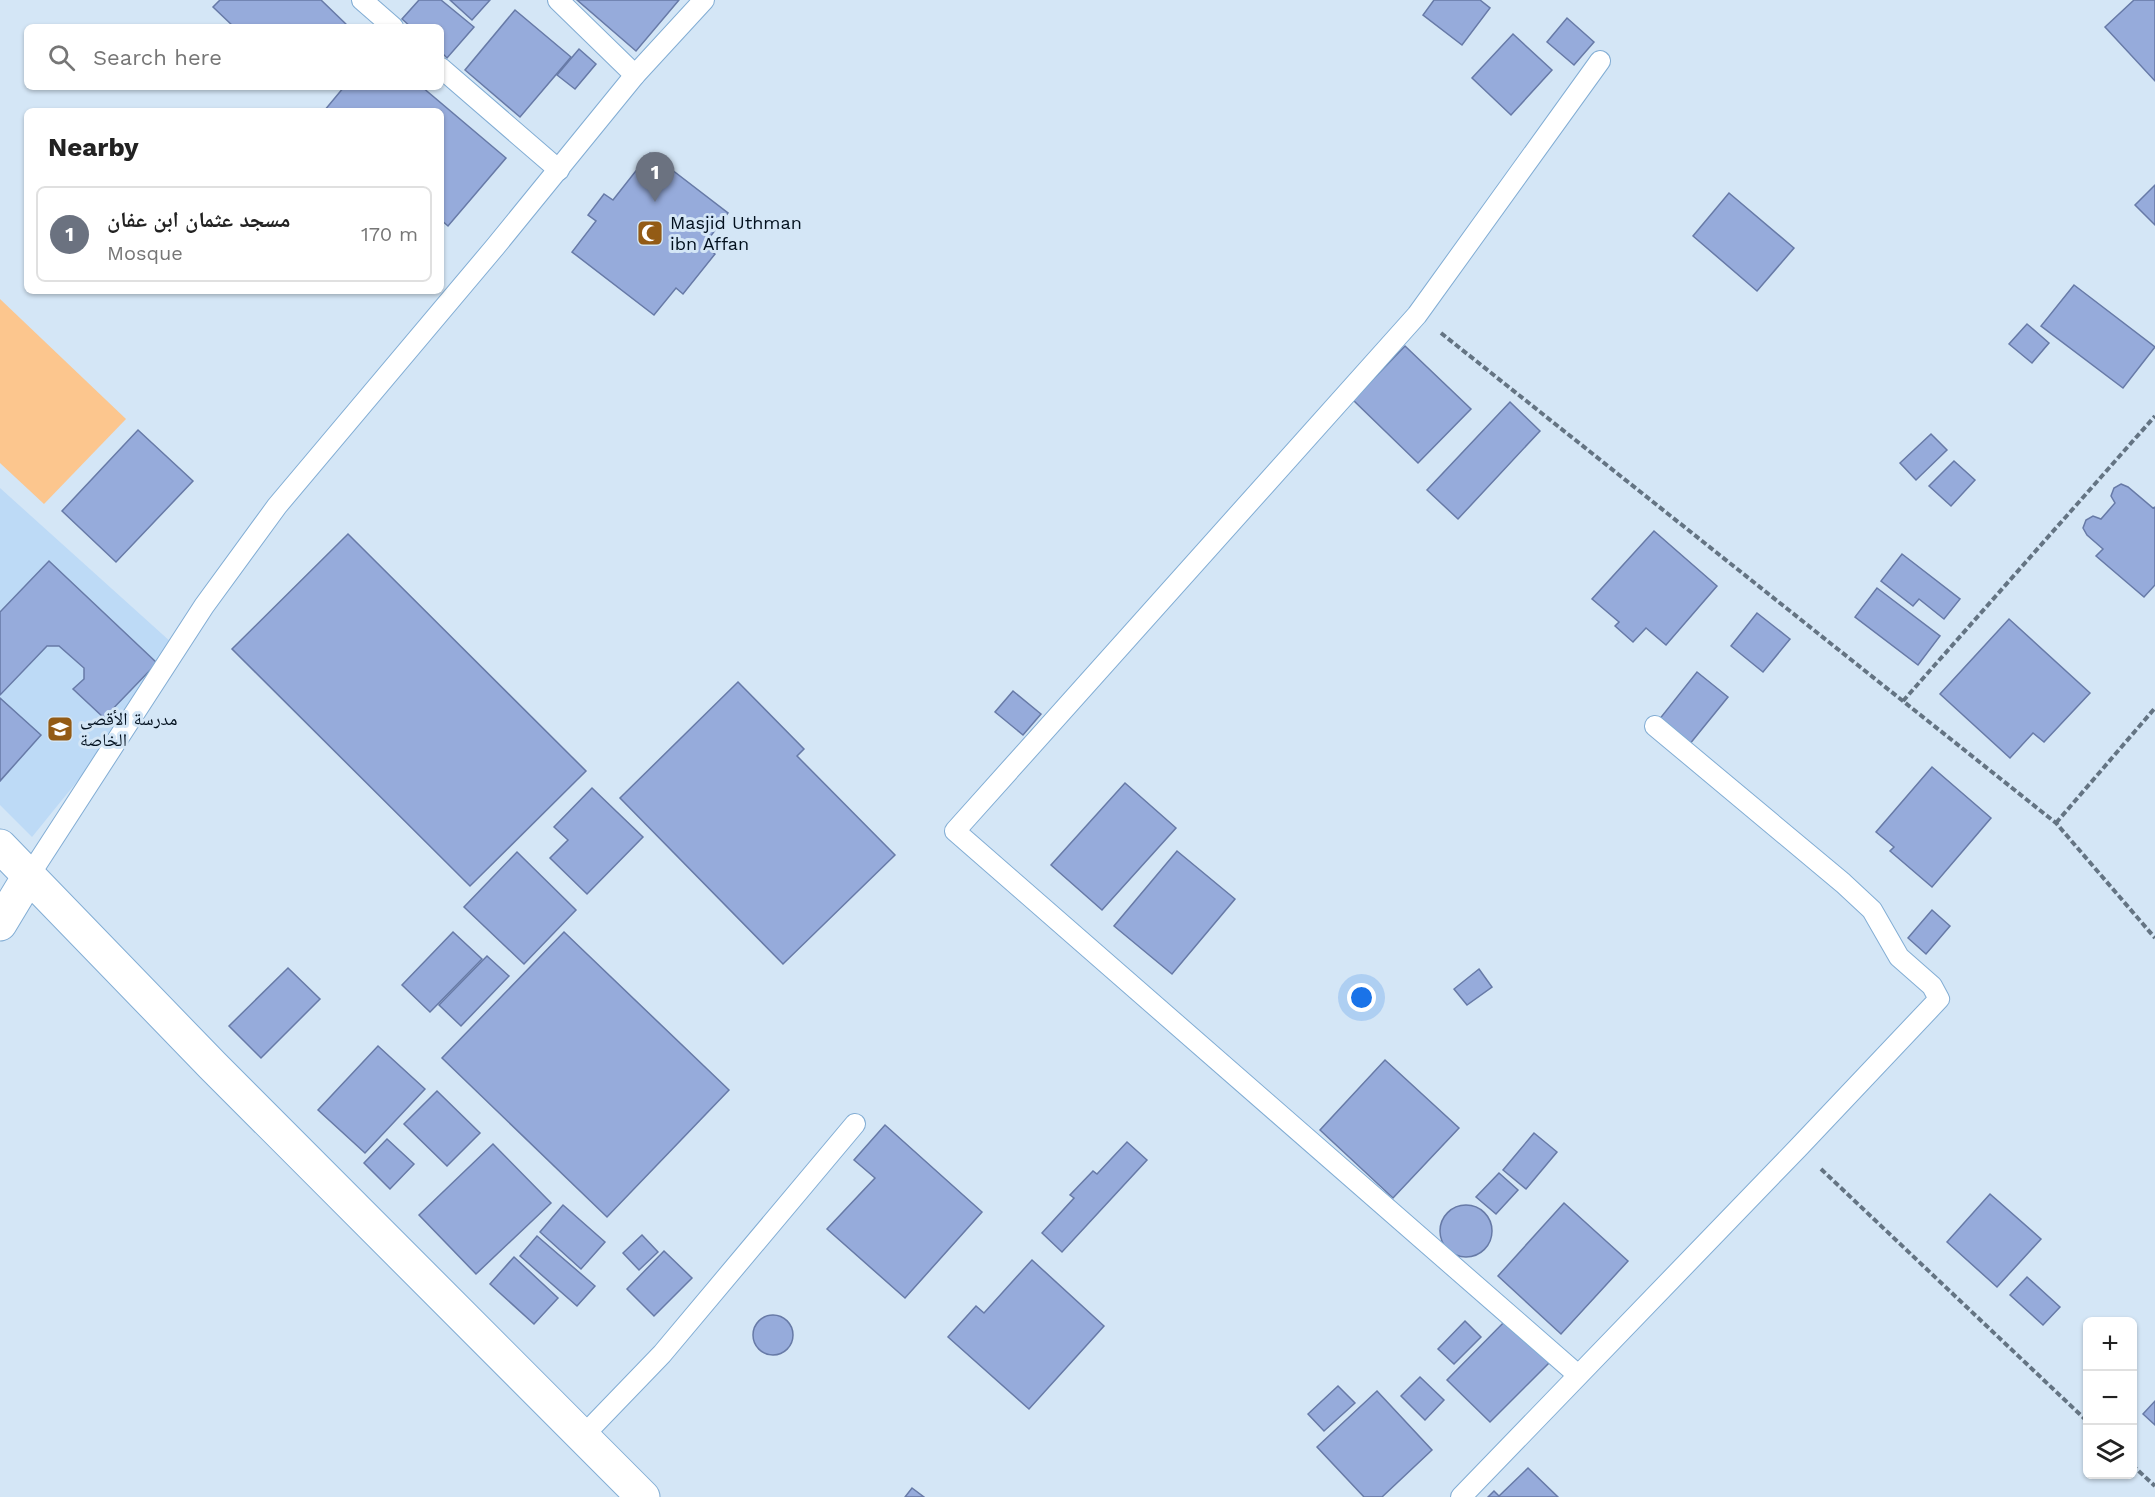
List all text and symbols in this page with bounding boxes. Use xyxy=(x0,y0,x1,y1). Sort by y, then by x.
search box xyxy=(24,24,444,90)
icon: search xyxy=(45,41,78,74)
text: Search here xyxy=(93,45,222,70)
text: Nearby xyxy=(48,132,139,162)
pin: 1 xyxy=(636,152,674,202)
text: مسجد عثمان ابن عفان xyxy=(107,207,290,232)
place label: Masjid Uthman ibn Affan xyxy=(670,212,802,254)
mosque icon: Masjid Uthman ibn Affan xyxy=(635,218,665,248)
text: 1 xyxy=(65,222,74,246)
text: 170 m xyxy=(361,222,418,246)
text: Mosque xyxy=(107,241,183,265)
place label: مدرسة الأقصى الخاصة xyxy=(80,708,177,750)
school or university icon: مدرسة الأقصى الخاصة xyxy=(45,714,75,744)
your location xyxy=(1347,983,1376,1012)
map controls xyxy=(2083,1317,2137,1479)
button: + xyxy=(2083,1317,2137,1371)
button: − xyxy=(2083,1371,2137,1425)
button: layers xyxy=(2083,1425,2137,1479)

